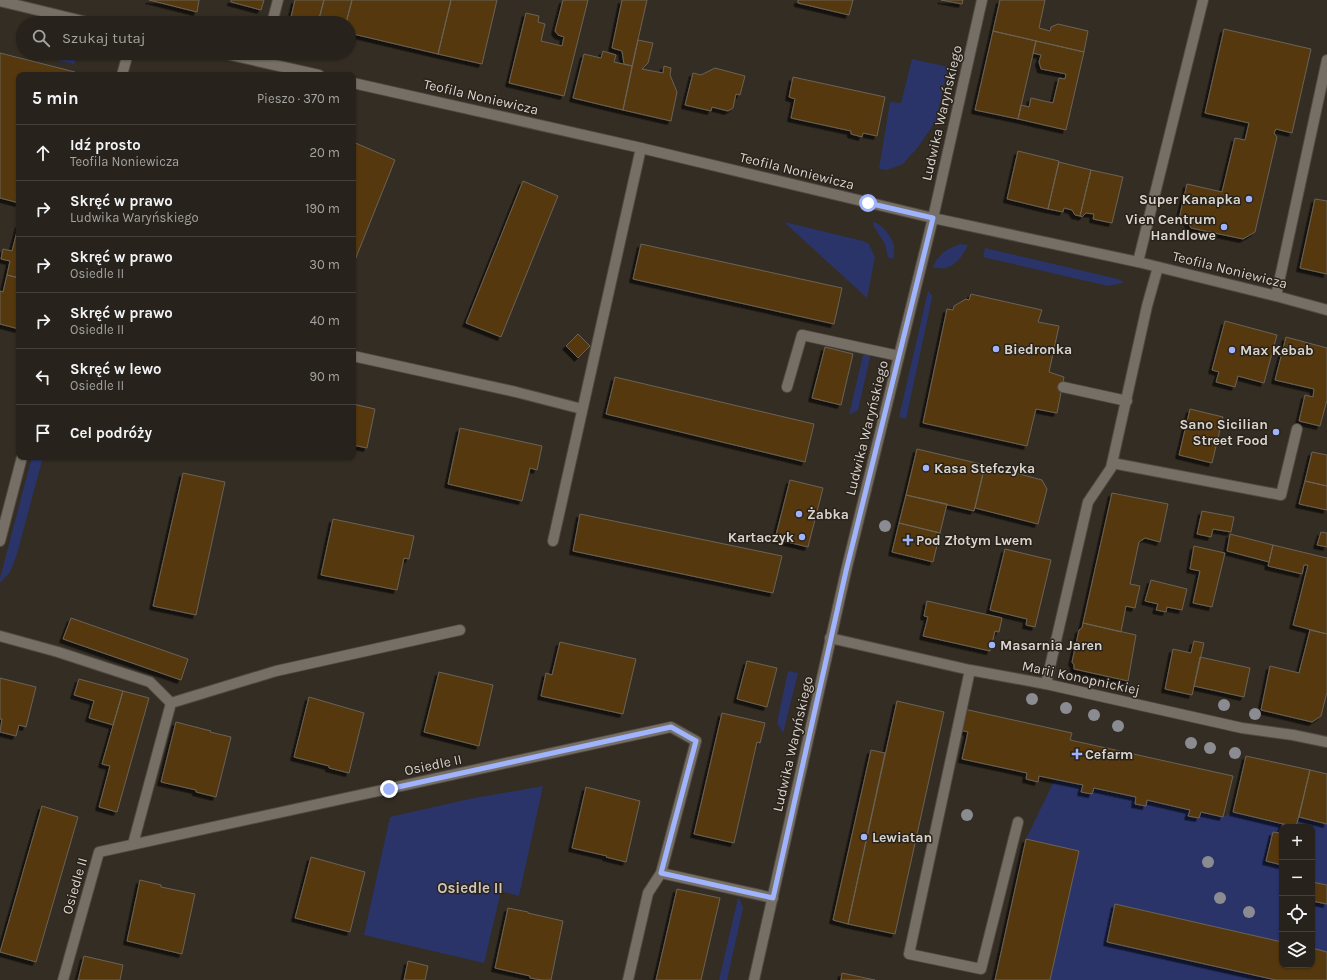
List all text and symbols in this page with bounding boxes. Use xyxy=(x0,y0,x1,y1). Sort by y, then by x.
search box xyxy=(16,16,356,60)
icon: search xyxy=(30,27,52,49)
text: Szukaj tutaj xyxy=(62,29,146,47)
street label: Ludwika Waryńskiego xyxy=(918,44,966,182)
street label: Teofila Noniewicza xyxy=(422,75,540,119)
text: 5 min xyxy=(32,88,79,108)
text: Pieszo · 370 m xyxy=(257,91,340,106)
text: Idź prosto xyxy=(70,136,141,154)
icon: ahead xyxy=(32,142,54,164)
text: 20 m xyxy=(310,145,340,160)
street label: Teofila Noniewicza xyxy=(738,149,856,193)
text: Teofila Noniewicza xyxy=(70,154,179,169)
place label: Super Kanapka xyxy=(1139,191,1241,208)
text: Skręć w prawo xyxy=(70,192,173,210)
route start xyxy=(859,194,877,212)
marker: Super Kanapka xyxy=(1244,194,1254,204)
icon: right xyxy=(32,198,54,220)
text: 190 m xyxy=(305,201,340,216)
text: Ludwika Waryńskiego xyxy=(70,210,199,225)
place label: Vien Centrum Handlowe xyxy=(1125,211,1216,244)
marker: Vien Centrum Handlowe xyxy=(1219,222,1229,232)
text: Skręć w prawo xyxy=(70,248,173,266)
street label: Teofila Noniewicza xyxy=(1171,248,1289,292)
icon: right xyxy=(32,254,54,276)
text: 30 m xyxy=(309,257,340,272)
text: Osiedle II xyxy=(70,266,124,281)
text: Skręć w prawo xyxy=(70,304,173,322)
icon: right xyxy=(32,310,54,332)
text: 40 m xyxy=(310,313,340,328)
text: Osiedle II xyxy=(70,322,124,337)
place label: Biedronka xyxy=(1004,341,1072,358)
place label: Max Kebab xyxy=(1240,342,1314,359)
marker: Biedronka xyxy=(991,344,1001,354)
marker: Max Kebab xyxy=(1227,345,1237,355)
street label: Ludwika Waryńskiego xyxy=(842,359,892,497)
text: Skręć w lewo xyxy=(70,360,162,378)
icon: left xyxy=(32,366,54,388)
text: 90 m xyxy=(309,369,340,384)
text: Osiedle II xyxy=(70,378,124,393)
place label: Sano Sicilian Street Food xyxy=(1179,416,1268,449)
icon: arrive xyxy=(32,422,54,444)
text: Cel podróży xyxy=(70,424,152,442)
marker: Sano Sicilian Street Food xyxy=(1271,427,1281,437)
place label: Kasa Stefczyka xyxy=(934,460,1035,477)
marker: Kasa Stefczyka xyxy=(921,463,931,473)
place label: Żabka xyxy=(807,506,849,523)
marker: Żabka xyxy=(794,509,804,519)
place label: Kartaczyk xyxy=(728,529,795,546)
marker: Kartaczyk xyxy=(797,532,807,542)
place label: Pod Złotym Lwem xyxy=(916,532,1032,549)
marker: Pod Złotym Lwem xyxy=(903,535,913,545)
place label: Masarnia Jaren xyxy=(1000,637,1103,654)
marker: Masarnia Jaren xyxy=(987,640,997,650)
street label: Marii Konopnickiej xyxy=(1020,657,1142,699)
street label: Ludwika Waryńskiego xyxy=(769,675,817,813)
place label: Cefarm xyxy=(1085,746,1133,763)
marker: Cefarm xyxy=(1072,749,1082,759)
street label: Osiedle II xyxy=(403,751,463,779)
route end xyxy=(380,780,398,798)
map controls xyxy=(1279,824,1315,968)
button: + xyxy=(1279,824,1315,860)
place label: Lewiatan xyxy=(872,829,932,846)
marker: Lewiatan xyxy=(859,832,869,842)
street label: Osiedle II xyxy=(59,856,91,916)
button: − xyxy=(1279,860,1315,896)
district label: Osiedle II xyxy=(437,879,503,897)
button: locate xyxy=(1279,896,1315,932)
button: layers xyxy=(1279,932,1315,968)

